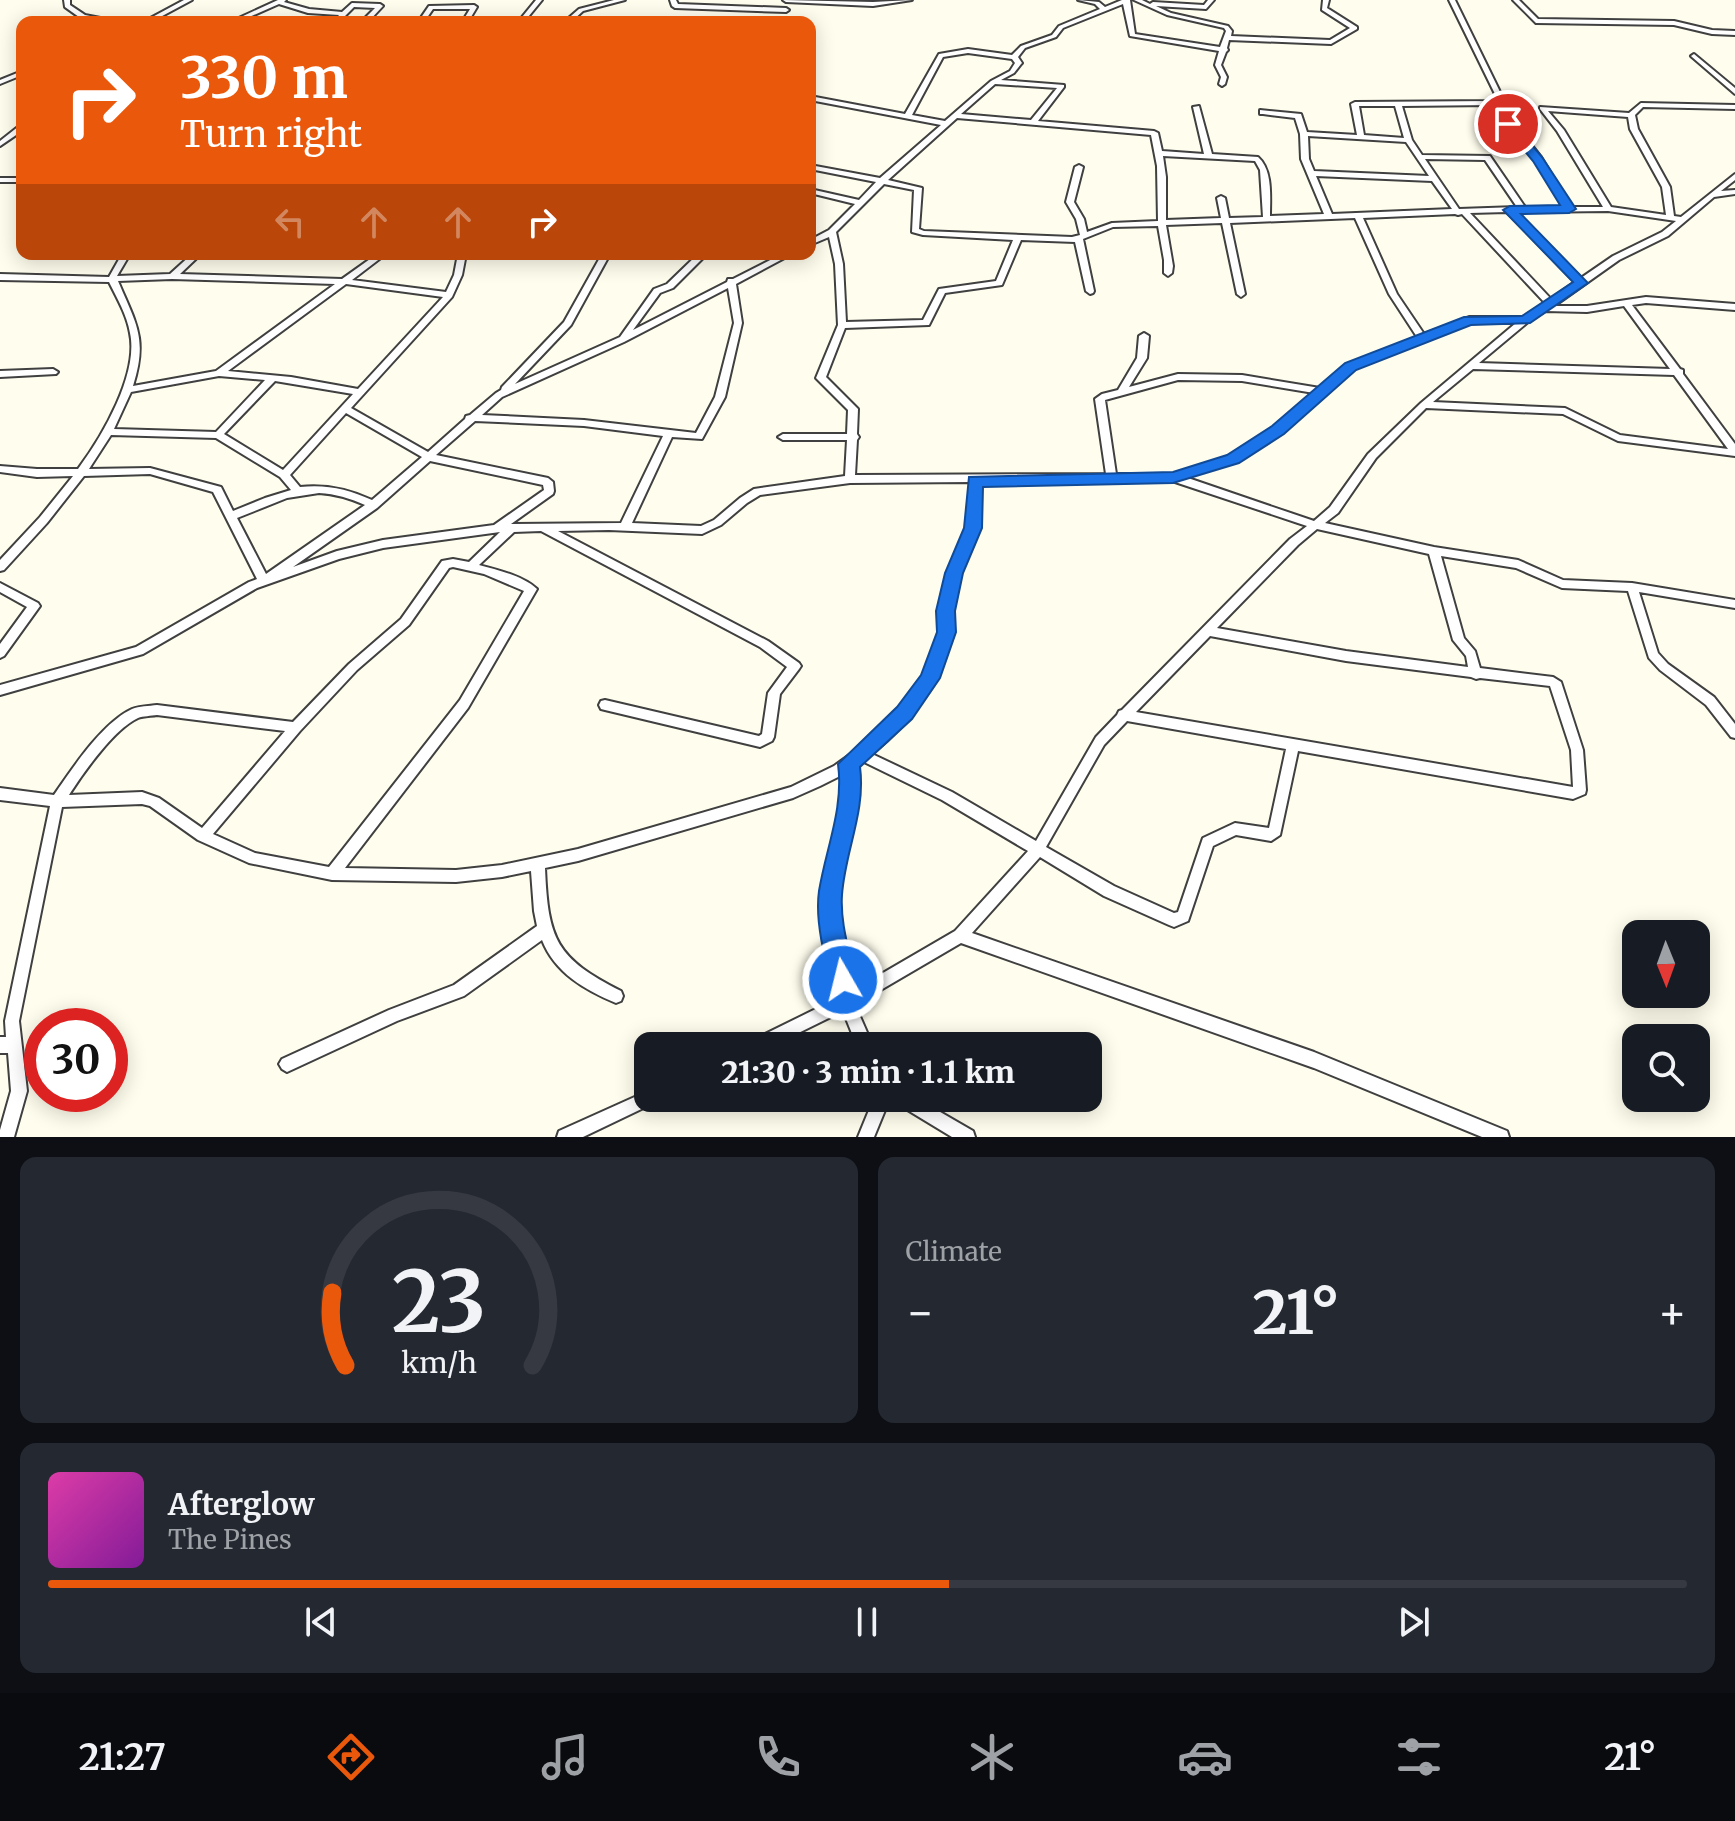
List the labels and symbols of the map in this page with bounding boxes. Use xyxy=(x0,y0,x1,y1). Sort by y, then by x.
pin xyxy=(1474,90,1542,158)
north arrow xyxy=(1622,920,1710,1008)
position arrow xyxy=(801,938,885,1022)
speed limit sign: 30 xyxy=(24,1008,128,1112)

